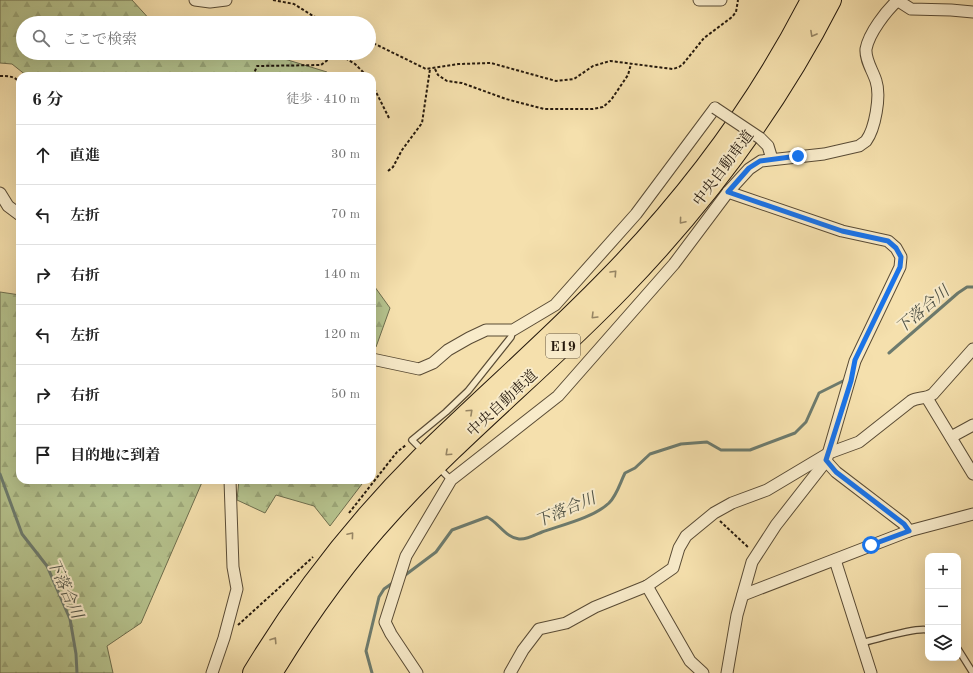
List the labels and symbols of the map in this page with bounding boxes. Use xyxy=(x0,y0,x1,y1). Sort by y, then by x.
one-way arrow xyxy=(810,30,817,37)
street label: 中央自動車道 xyxy=(690,127,757,209)
route end xyxy=(789,147,807,165)
one-way arrow xyxy=(680,216,687,223)
one-way arrow xyxy=(609,270,616,277)
water label: 下落合川 xyxy=(892,281,954,337)
one-way arrow xyxy=(591,311,599,319)
road number: E19 xyxy=(546,334,580,358)
street label: 中央自動車道 xyxy=(464,366,541,440)
one-way arrow xyxy=(466,409,473,416)
one-way arrow xyxy=(446,449,453,456)
water label: 下落合川 xyxy=(532,488,600,531)
one-way arrow xyxy=(347,533,354,540)
route start xyxy=(862,536,880,554)
water label: 下落合川 xyxy=(44,556,87,623)
one-way arrow xyxy=(269,637,277,644)

